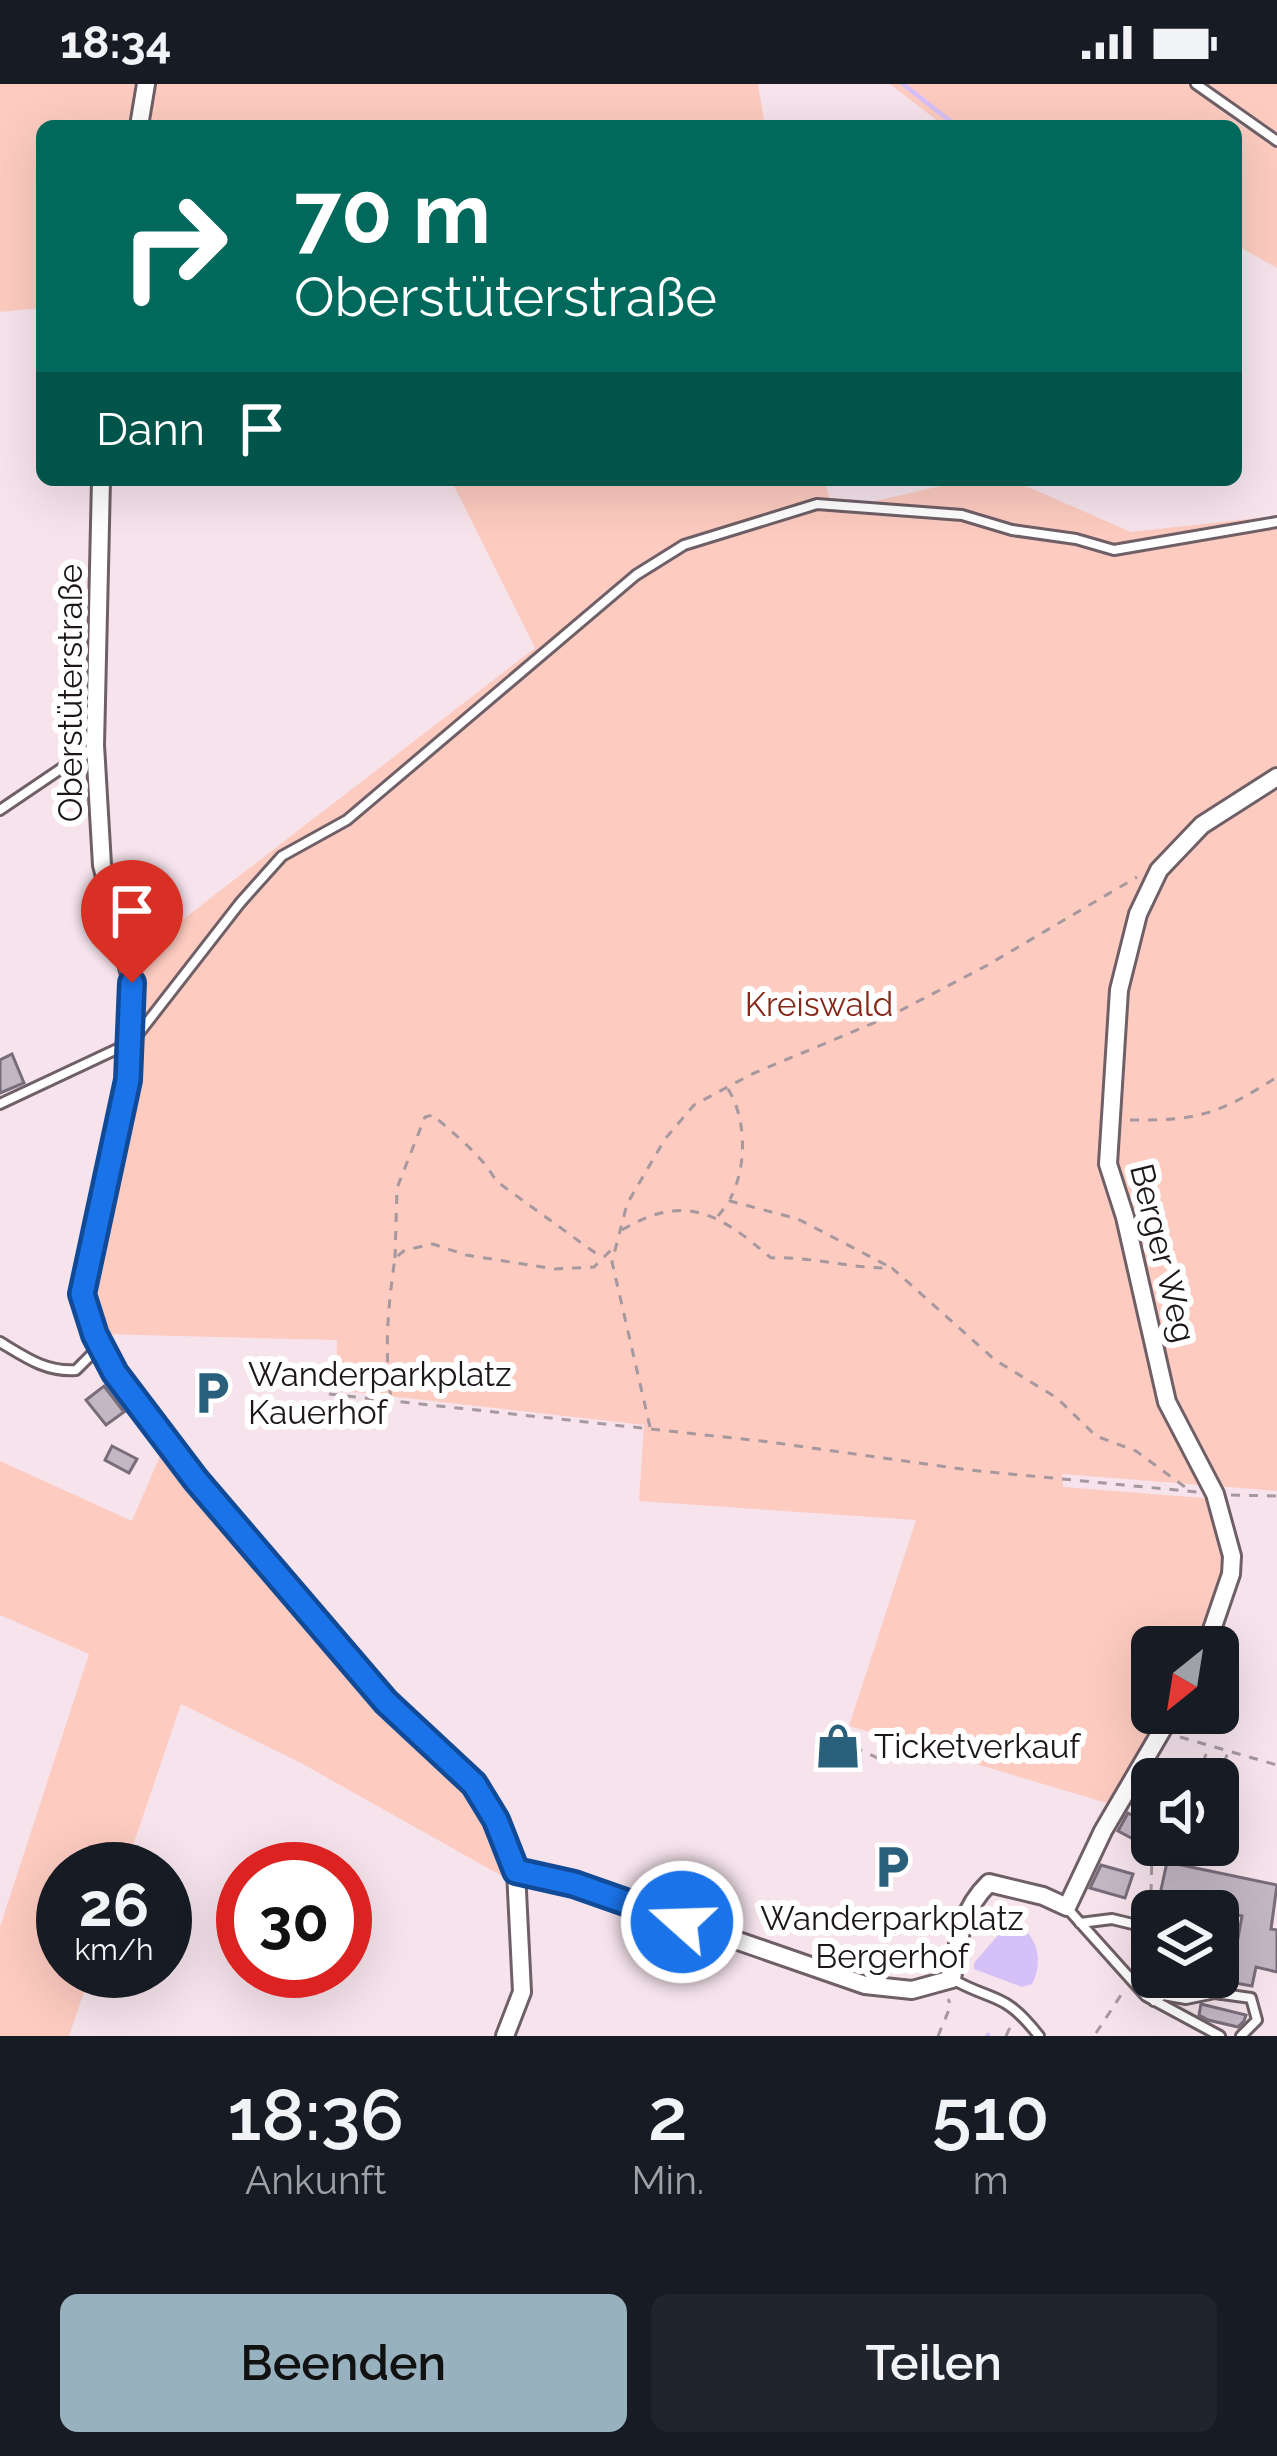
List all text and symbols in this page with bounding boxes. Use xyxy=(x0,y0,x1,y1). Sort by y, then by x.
text: 18:34 xyxy=(60,16,171,69)
text: 70 m xyxy=(294,164,491,263)
icon: right xyxy=(96,168,252,324)
text: Oberstüterstraße xyxy=(294,265,717,329)
icon: arrive xyxy=(229,396,295,462)
text: Dann xyxy=(96,403,205,456)
street label: Oberstüterstraße xyxy=(51,564,90,822)
pin xyxy=(81,860,183,983)
icon: arrive xyxy=(99,878,165,944)
park label: Kreiswald xyxy=(745,985,893,1024)
street label: Berger Weg xyxy=(1122,1160,1204,1346)
place label: Wanderparkplatz Kauerhof xyxy=(248,1355,511,1432)
parking icon: Wanderparkplatz Kauerhof xyxy=(187,1368,237,1418)
north arrow xyxy=(1131,1626,1239,1734)
map controls xyxy=(1131,1626,1239,1998)
shop icon: Ticketverkauf xyxy=(813,1721,863,1771)
place label: Ticketverkauf xyxy=(874,1727,1081,1766)
button: sound xyxy=(1131,1758,1239,1866)
speed limit sign: 30 xyxy=(216,1842,372,1998)
parking icon: Wanderparkplatz Bergerhof xyxy=(867,1842,917,1892)
position arrow xyxy=(619,1859,745,1985)
text: 26 xyxy=(79,1870,149,1940)
button: layers xyxy=(1131,1890,1239,1998)
place label: Wanderparkplatz Bergerhof xyxy=(760,1899,1024,1976)
text: km/h xyxy=(74,1932,154,1967)
text: 18:36 xyxy=(227,2072,404,2157)
text: 2 xyxy=(648,2072,688,2157)
text: 510 xyxy=(932,2072,1050,2157)
text: Ankunft xyxy=(245,2157,386,2203)
text: Min. xyxy=(631,2157,704,2203)
text: m xyxy=(973,2157,1009,2203)
button: Beenden xyxy=(60,2294,627,2432)
button: Teilen xyxy=(651,2294,1217,2432)

